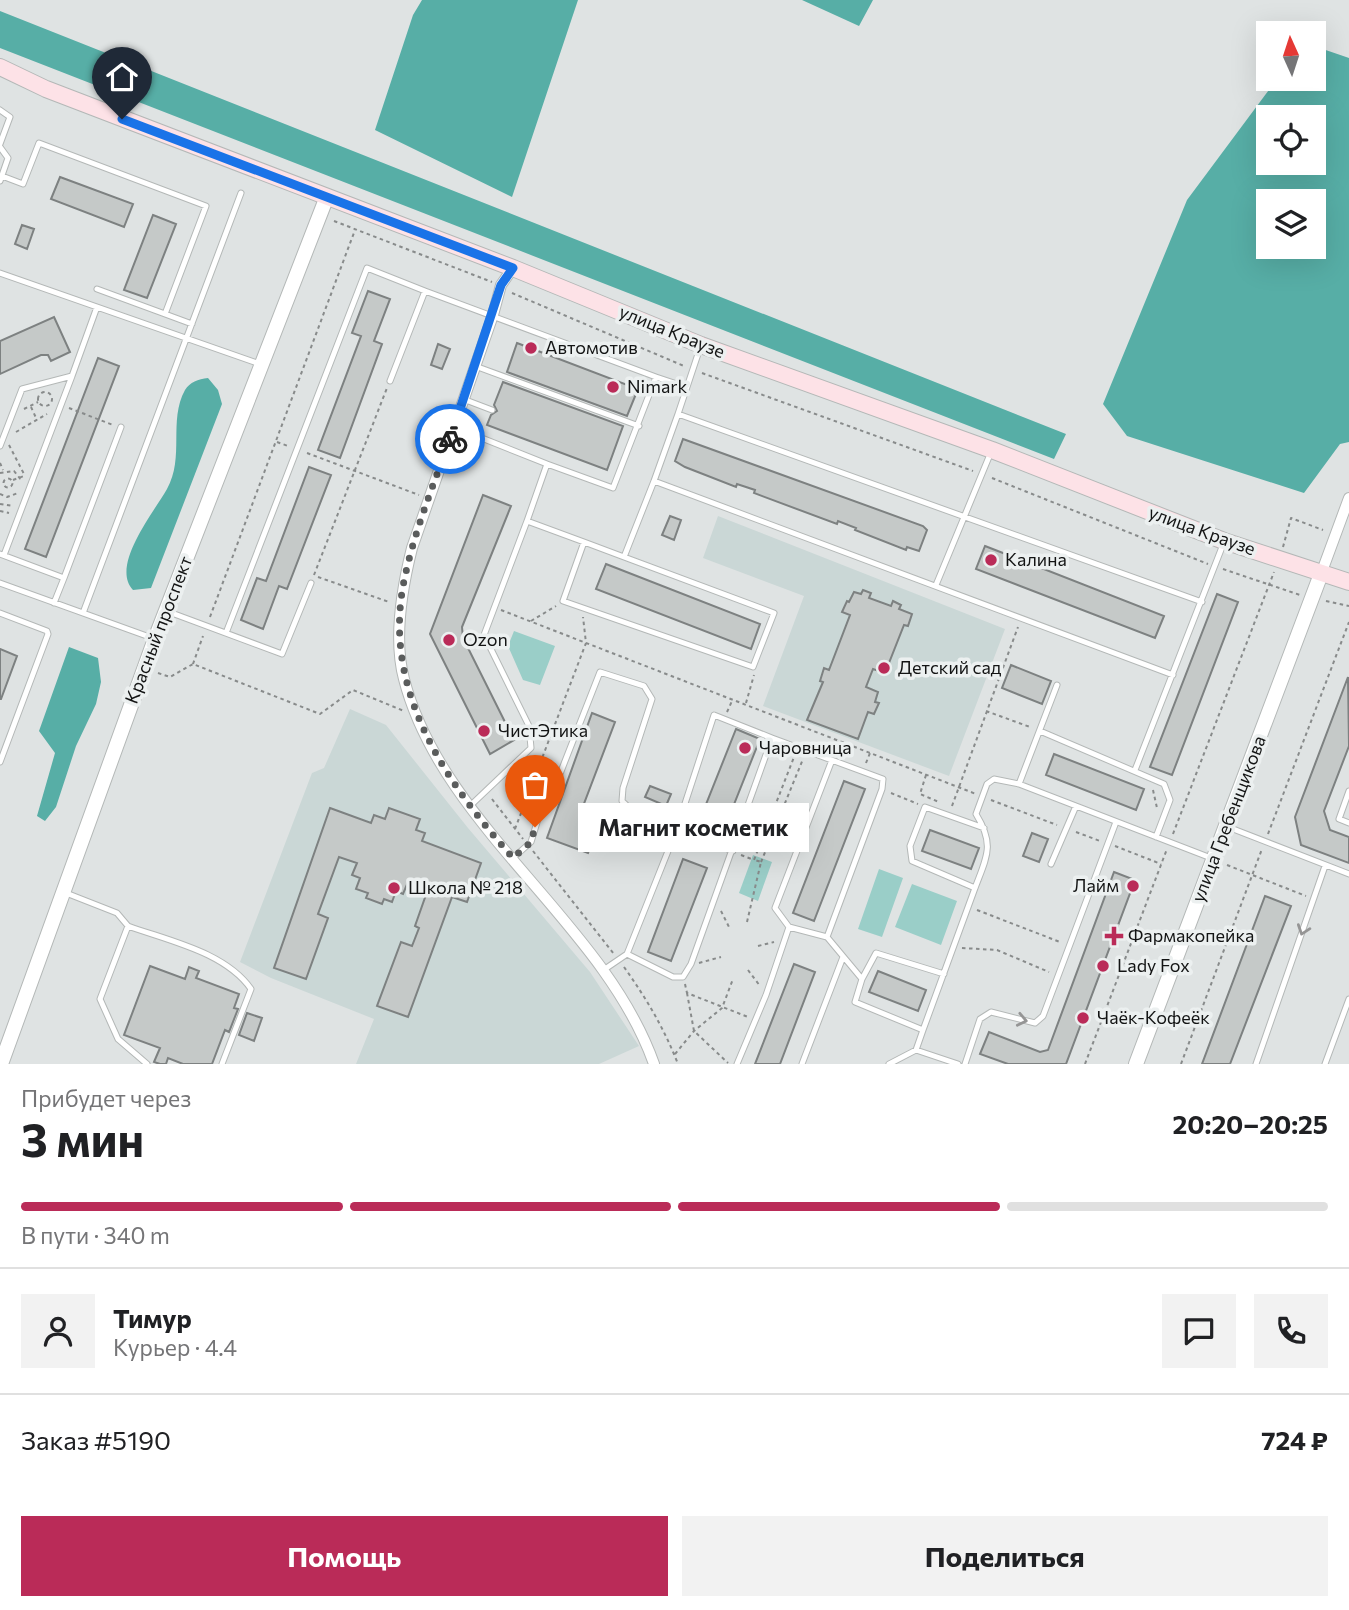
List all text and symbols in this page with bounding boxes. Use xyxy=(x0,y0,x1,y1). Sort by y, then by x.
north arrow xyxy=(1256,21,1326,91)
map controls xyxy=(1256,21,1326,259)
pin xyxy=(92,47,152,119)
icon: home xyxy=(103,58,141,96)
button: locate xyxy=(1256,105,1326,175)
button: layers xyxy=(1256,189,1326,259)
street label: улица Краузе xyxy=(616,300,728,362)
place label: Автомотив xyxy=(545,336,638,358)
marker: Автомотив xyxy=(523,340,539,356)
place label: Nimark xyxy=(627,375,688,397)
marker: Nimark xyxy=(605,379,621,395)
courier xyxy=(415,404,485,474)
icon: bike xyxy=(431,420,469,458)
street label: улица Краузе xyxy=(1146,501,1259,560)
place label: Калина xyxy=(1005,548,1067,570)
street label: Красный проспект xyxy=(120,552,197,706)
marker: Калина xyxy=(983,552,999,568)
place label: Ozon xyxy=(463,628,508,650)
marker: Ozon xyxy=(441,632,457,648)
place label: Детский сад xyxy=(898,656,1002,678)
marker: Детский сад xyxy=(876,660,892,676)
place label: ЧистЭтика xyxy=(498,719,588,741)
marker: ЧистЭтика xyxy=(476,723,492,739)
street label: улица Гребенщикова xyxy=(1186,732,1270,905)
place label: Чаровница xyxy=(759,736,852,758)
marker: Чаровница xyxy=(737,740,753,756)
pin xyxy=(505,755,565,827)
icon: bag xyxy=(516,766,554,804)
callout: Магнит косметик xyxy=(577,802,808,852)
text: Магнит косметик xyxy=(598,813,789,841)
place label: Лайм xyxy=(1073,874,1119,896)
place label: Школа № 218 xyxy=(408,876,523,898)
marker: Лайм xyxy=(1125,878,1141,894)
marker: Школа № 218 xyxy=(386,880,402,896)
one-way arrow xyxy=(1297,923,1311,936)
place label: Фармакопейка xyxy=(1128,924,1254,946)
marker: Фармакопейка xyxy=(1106,928,1122,944)
place label: Lady Fox xyxy=(1117,954,1190,976)
marker: Lady Fox xyxy=(1095,958,1111,974)
place label: Чаёк-Кофеёк xyxy=(1097,1006,1210,1028)
marker: Чаёк-Кофеёк xyxy=(1075,1010,1091,1026)
one-way arrow xyxy=(1016,1012,1028,1027)
text: Прибудет через xyxy=(21,1084,191,1112)
text: 20:20–20:25 xyxy=(1173,1108,1328,1139)
text: 3 мин xyxy=(21,1110,144,1166)
text: В пути · 340 m xyxy=(21,1221,170,1249)
button: person xyxy=(21,1294,95,1368)
button: chat xyxy=(1162,1294,1236,1368)
button: phone xyxy=(1254,1294,1328,1368)
text: Тимур xyxy=(113,1302,192,1333)
text: Курьер · 4.4 xyxy=(113,1333,237,1361)
text: Заказ #5190 xyxy=(21,1424,171,1455)
text: 724 ₽ xyxy=(1261,1424,1328,1455)
button: Помощь xyxy=(21,1516,668,1596)
button: Поделиться xyxy=(682,1516,1328,1596)

